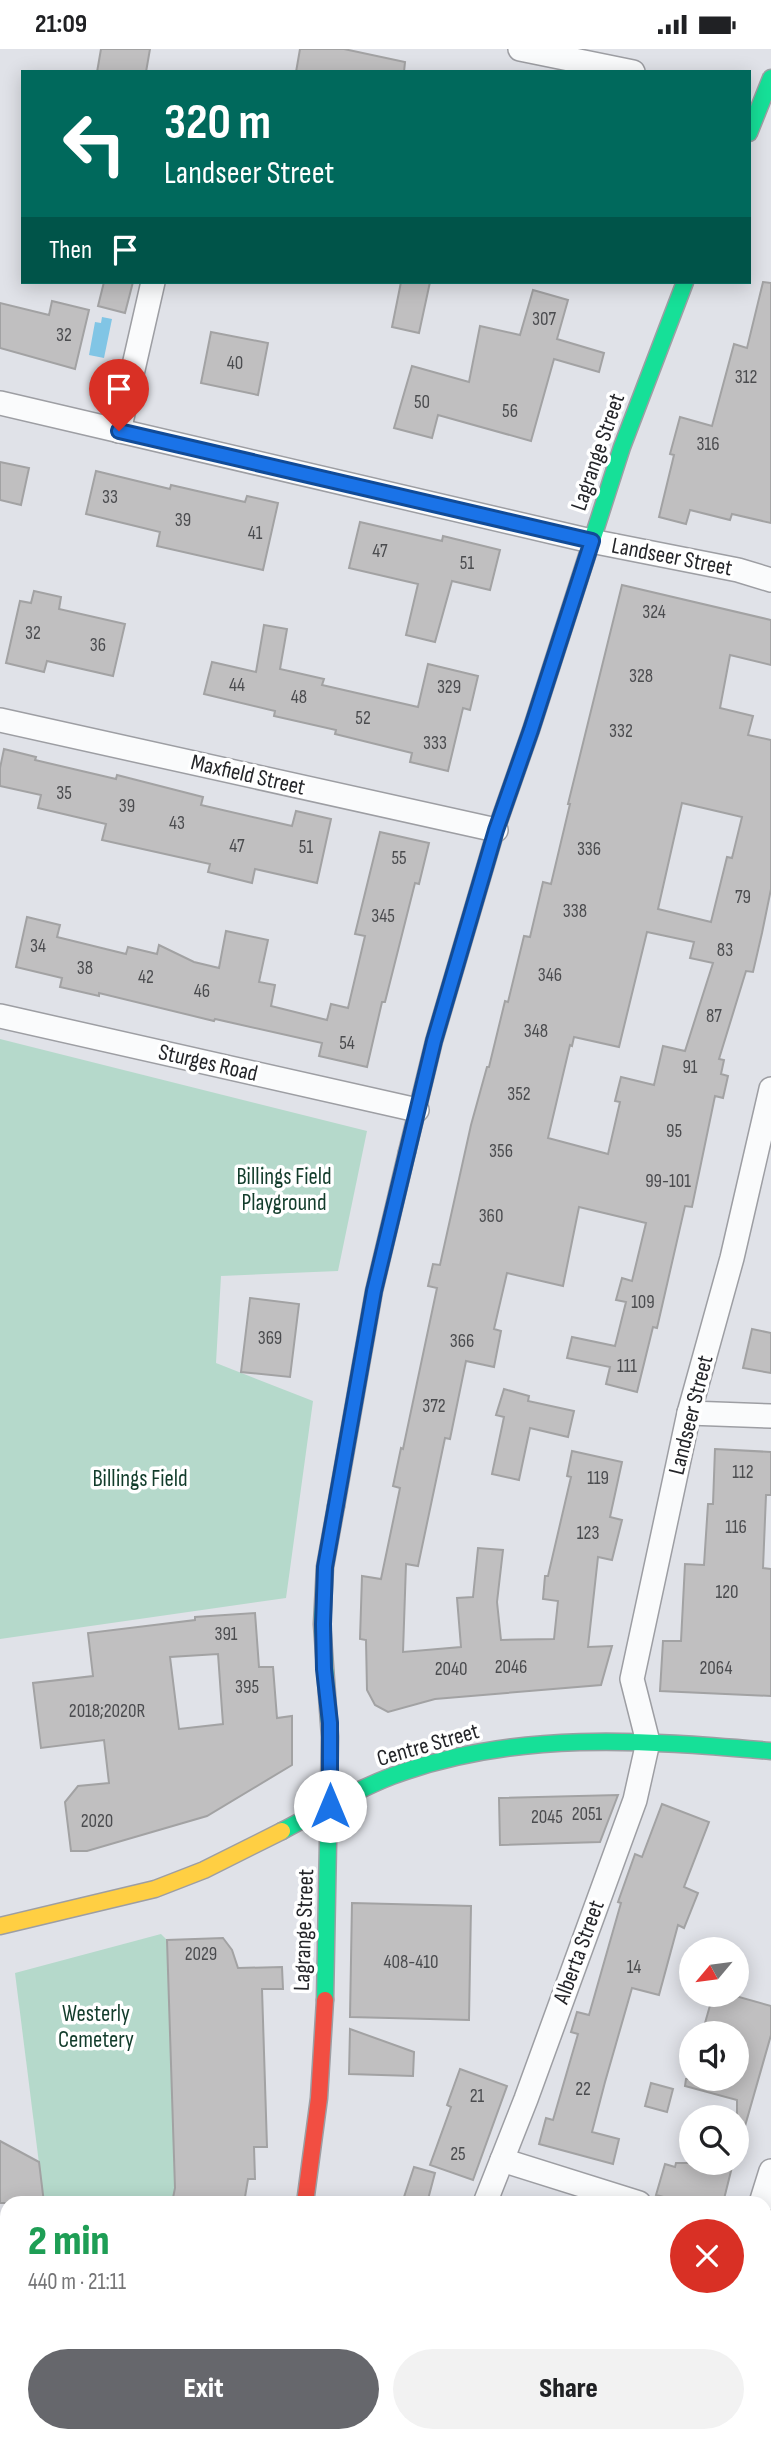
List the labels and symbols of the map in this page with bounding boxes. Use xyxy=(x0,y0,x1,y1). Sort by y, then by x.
house number: 307 xyxy=(532,308,556,331)
house number: 32 xyxy=(56,324,72,347)
house number: 40 xyxy=(227,352,243,375)
pin xyxy=(89,359,149,431)
house number: 312 xyxy=(735,366,757,389)
street label: Lagrange Street xyxy=(565,390,631,514)
house number: 50 xyxy=(414,391,430,414)
house number: 56 xyxy=(502,400,518,423)
house number: 316 xyxy=(697,433,719,456)
house number: 33 xyxy=(102,486,118,509)
house number: 39 xyxy=(175,509,191,532)
house number: 41 xyxy=(248,522,263,545)
street label: Landseer Street xyxy=(609,532,735,582)
house number: 47 xyxy=(372,540,388,563)
house number: 51 xyxy=(460,552,474,575)
house number: 324 xyxy=(642,601,666,624)
house number: 32 xyxy=(25,622,41,645)
house number: 36 xyxy=(90,634,106,657)
house number: 328 xyxy=(629,665,653,688)
house number: 44 xyxy=(229,674,245,697)
house number: 329 xyxy=(437,676,461,699)
house number: 48 xyxy=(291,686,307,709)
house number: 52 xyxy=(355,707,371,730)
house number: 332 xyxy=(609,720,633,743)
house number: 333 xyxy=(423,732,447,755)
street label: Maxfield Street xyxy=(188,748,308,802)
house number: 35 xyxy=(56,782,72,805)
house number: 39 xyxy=(119,795,135,818)
house number: 43 xyxy=(169,812,185,835)
house number: 47 xyxy=(229,835,245,858)
house number: 51 xyxy=(299,836,313,859)
house number: 336 xyxy=(577,838,601,861)
house number: 55 xyxy=(391,847,407,870)
house number: 79 xyxy=(735,886,751,909)
house number: 338 xyxy=(563,900,587,923)
house number: 345 xyxy=(371,905,395,928)
house number: 34 xyxy=(30,935,46,958)
house number: 83 xyxy=(717,939,733,962)
house number: 38 xyxy=(77,957,93,980)
house number: 346 xyxy=(538,964,562,987)
house number: 42 xyxy=(138,966,154,989)
house number: 46 xyxy=(194,980,210,1003)
house number: 87 xyxy=(706,1005,722,1028)
house number: 348 xyxy=(524,1020,548,1043)
house number: 54 xyxy=(339,1032,355,1055)
street label: Sturges Road xyxy=(156,1038,260,1088)
house number: 91 xyxy=(682,1056,698,1079)
house number: 352 xyxy=(507,1083,531,1106)
house number: 95 xyxy=(666,1120,682,1143)
house number: 356 xyxy=(489,1140,513,1163)
park label: Billings Field Playground xyxy=(236,1163,332,1217)
house number: 99-101 xyxy=(645,1170,691,1193)
house number: 360 xyxy=(479,1205,503,1228)
house number: 109 xyxy=(631,1291,655,1314)
house number: 369 xyxy=(258,1327,282,1350)
house number: 366 xyxy=(450,1330,474,1353)
street label: Landseer Street xyxy=(663,1352,719,1478)
house number: 111 xyxy=(617,1355,637,1378)
house number: 372 xyxy=(422,1395,446,1418)
house number: 112 xyxy=(732,1461,754,1484)
park label: Billings Field xyxy=(92,1465,188,1493)
house number: 119 xyxy=(587,1467,609,1490)
house number: 116 xyxy=(725,1516,747,1539)
house number: 123 xyxy=(577,1522,599,1545)
house number: 120 xyxy=(715,1581,739,1604)
house number: 391 xyxy=(214,1623,238,1646)
house number: 2046 xyxy=(495,1656,527,1679)
house number: 2064 xyxy=(700,1657,733,1680)
house number: 2040 xyxy=(435,1658,467,1681)
house number: 395 xyxy=(235,1676,259,1699)
house number: 2018;2020R xyxy=(69,1700,145,1723)
street label: Centre Street xyxy=(374,1717,482,1773)
position arrow xyxy=(293,1769,367,1843)
house number: 2051 xyxy=(572,1803,603,1826)
house number: 2045 xyxy=(531,1806,563,1829)
house number: 2020 xyxy=(81,1810,113,1833)
street label: Lagrange Street xyxy=(288,1869,320,1991)
street label: Alberta Street xyxy=(547,1896,611,2008)
north arrow xyxy=(679,1937,749,2007)
house number: 2029 xyxy=(185,1943,217,1966)
house number: 408-410 xyxy=(384,1951,438,1974)
house number: 14 xyxy=(627,1956,641,1979)
park label: Westerly Cemetery xyxy=(58,2000,134,2054)
house number: 22 xyxy=(575,2078,591,2101)
house number: 21 xyxy=(470,2085,485,2108)
house number: 25 xyxy=(450,2143,466,2166)

